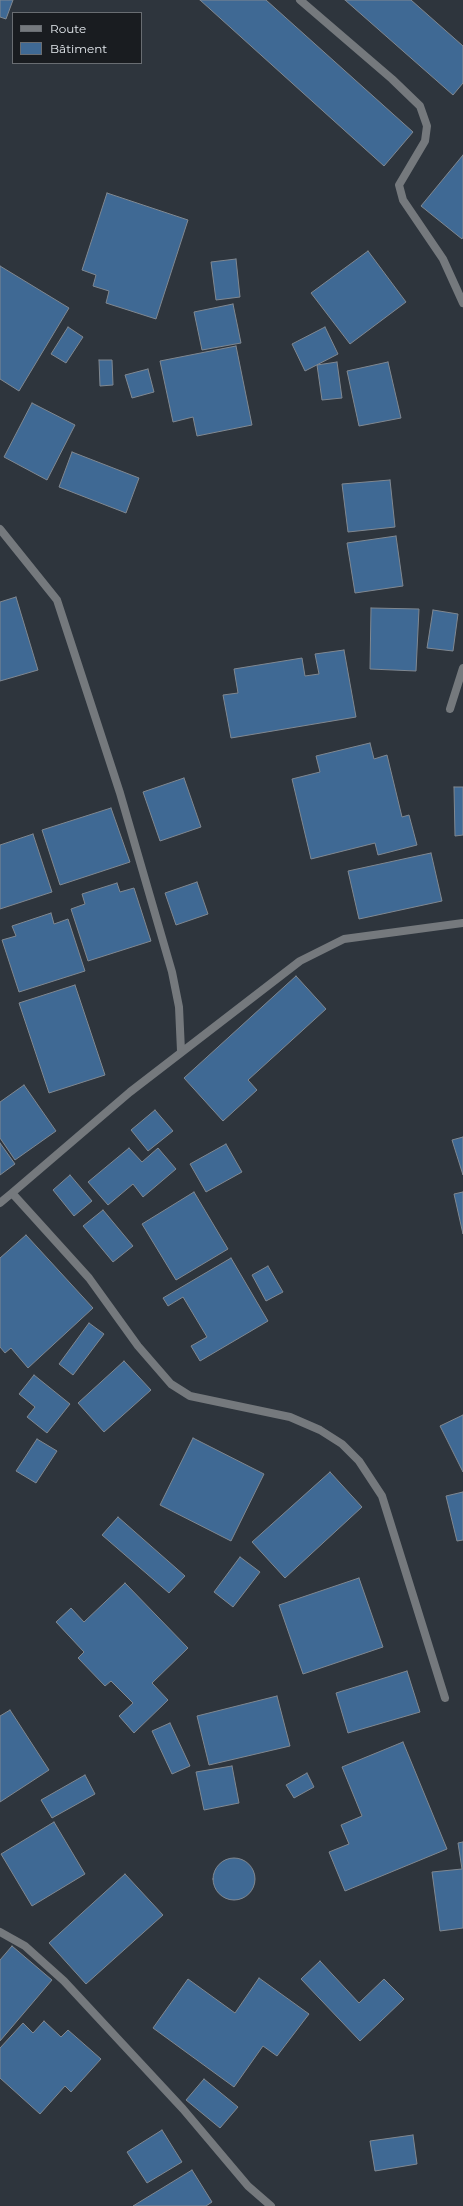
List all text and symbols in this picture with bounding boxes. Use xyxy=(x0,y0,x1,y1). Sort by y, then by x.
legend xyxy=(12,12,142,64)
text: Route xyxy=(50,21,86,36)
text: Bâtiment xyxy=(50,41,107,56)

